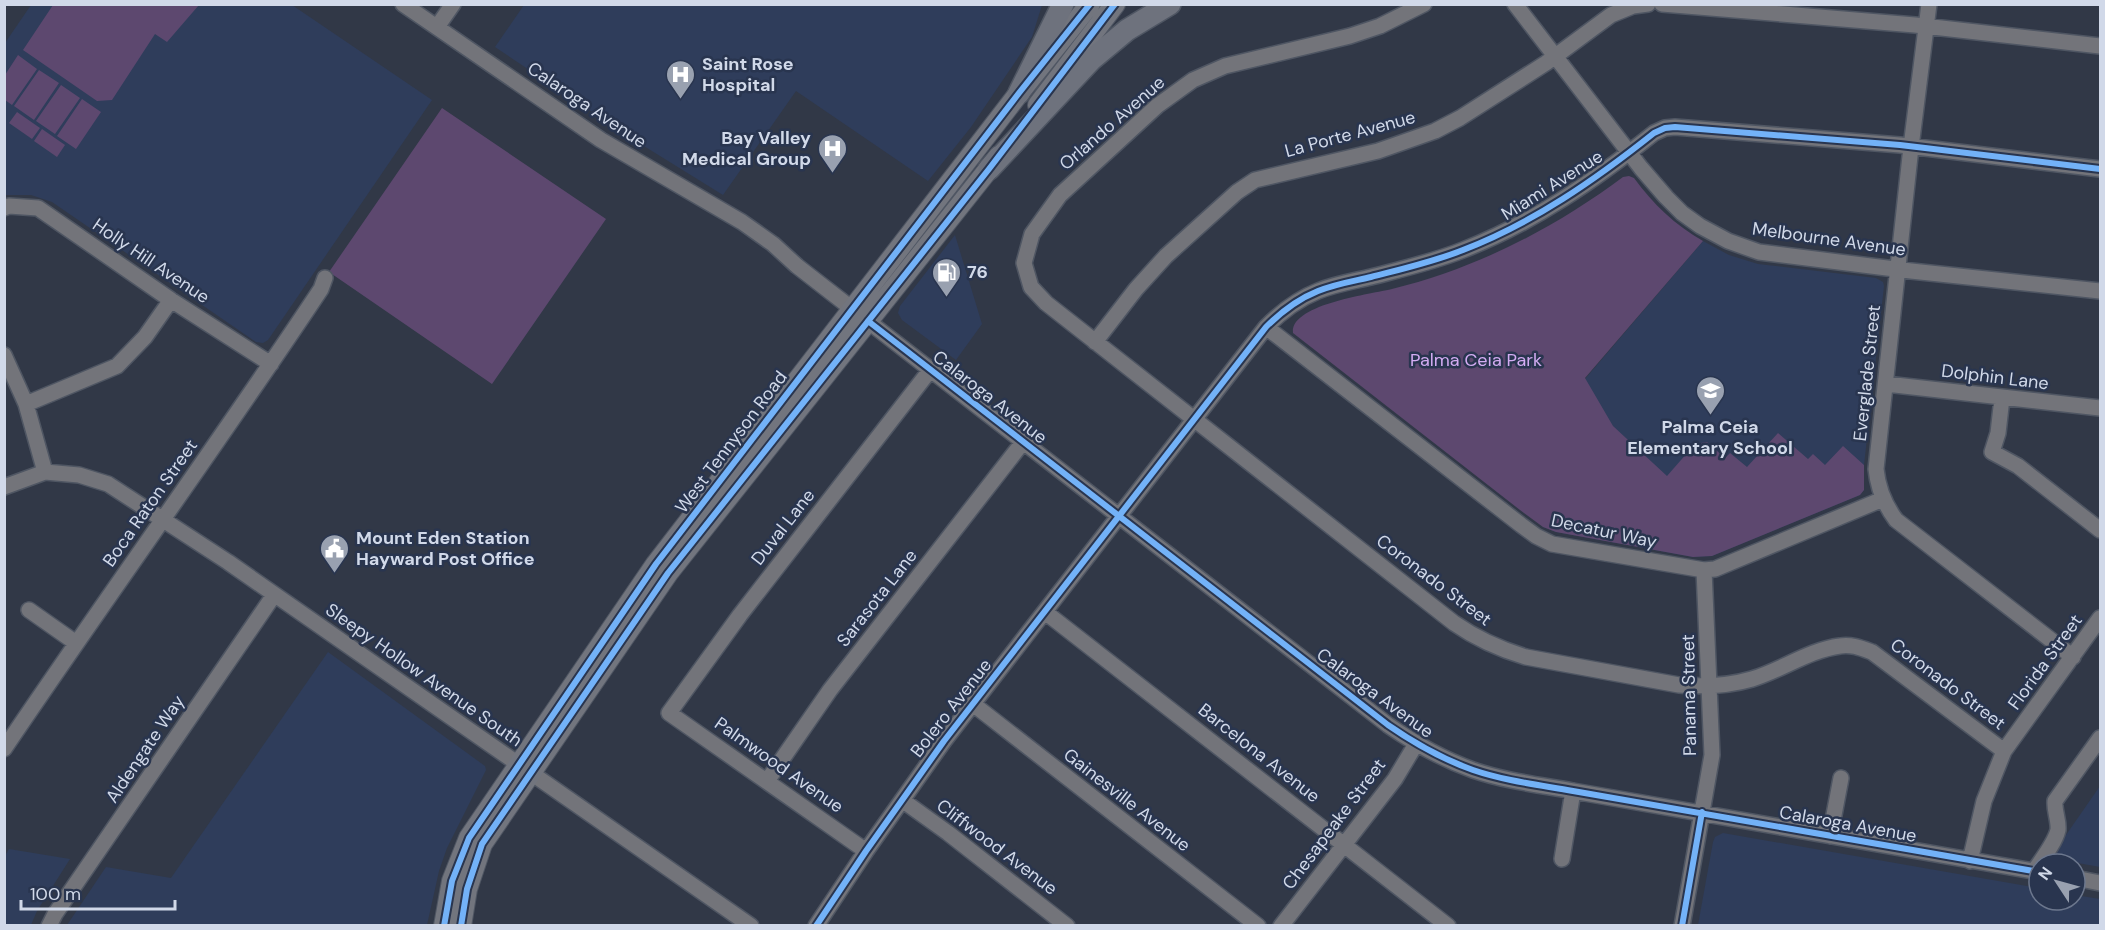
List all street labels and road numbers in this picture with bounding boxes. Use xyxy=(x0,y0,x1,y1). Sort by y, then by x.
street label: Calaroga Avenue xyxy=(523,56,651,154)
street label: Orlando Avenue xyxy=(1054,70,1170,176)
street label: La Porte Avenue xyxy=(1282,105,1418,163)
street label: Miami Avenue xyxy=(1497,144,1607,226)
street label: Holly Hill Avenue xyxy=(88,213,214,309)
street label: Melbourne Avenue xyxy=(1751,216,1907,262)
street label: Everglade Street xyxy=(1848,304,1886,442)
street label: Calaroga Avenue xyxy=(928,345,1052,449)
street label: Dolphin Lane xyxy=(1940,359,2050,395)
street label: West Tennyson Road xyxy=(670,366,792,518)
street label: Boca Raton Street xyxy=(97,435,203,571)
street label: Duval Lane xyxy=(746,484,820,570)
street label: Decatur Way xyxy=(1549,508,1659,554)
street label: Coronado Street xyxy=(1371,529,1497,631)
street label: Sarasota Lane xyxy=(831,544,923,652)
street label: Sleepy Hollow Avenue South xyxy=(321,598,527,752)
street label: Florida Street xyxy=(2002,610,2088,714)
street label: Coronado Street xyxy=(1885,633,2011,735)
street label: Panama Street xyxy=(1676,634,1702,756)
street label: Calaroga Avenue xyxy=(1312,642,1438,744)
street label: Bolero Avenue xyxy=(905,654,997,762)
street label: Aldengate Way xyxy=(100,690,190,808)
street label: Barcelona Avenue xyxy=(1193,698,1325,808)
street label: Palmwood Avenue xyxy=(710,712,848,818)
street label: Gainesville Avenue xyxy=(1059,743,1195,857)
street label: Chesapeake Street xyxy=(1277,754,1391,894)
street label: Cliffwood Avenue xyxy=(932,794,1062,900)
street label: Calaroga Avenue xyxy=(1778,800,1918,848)

